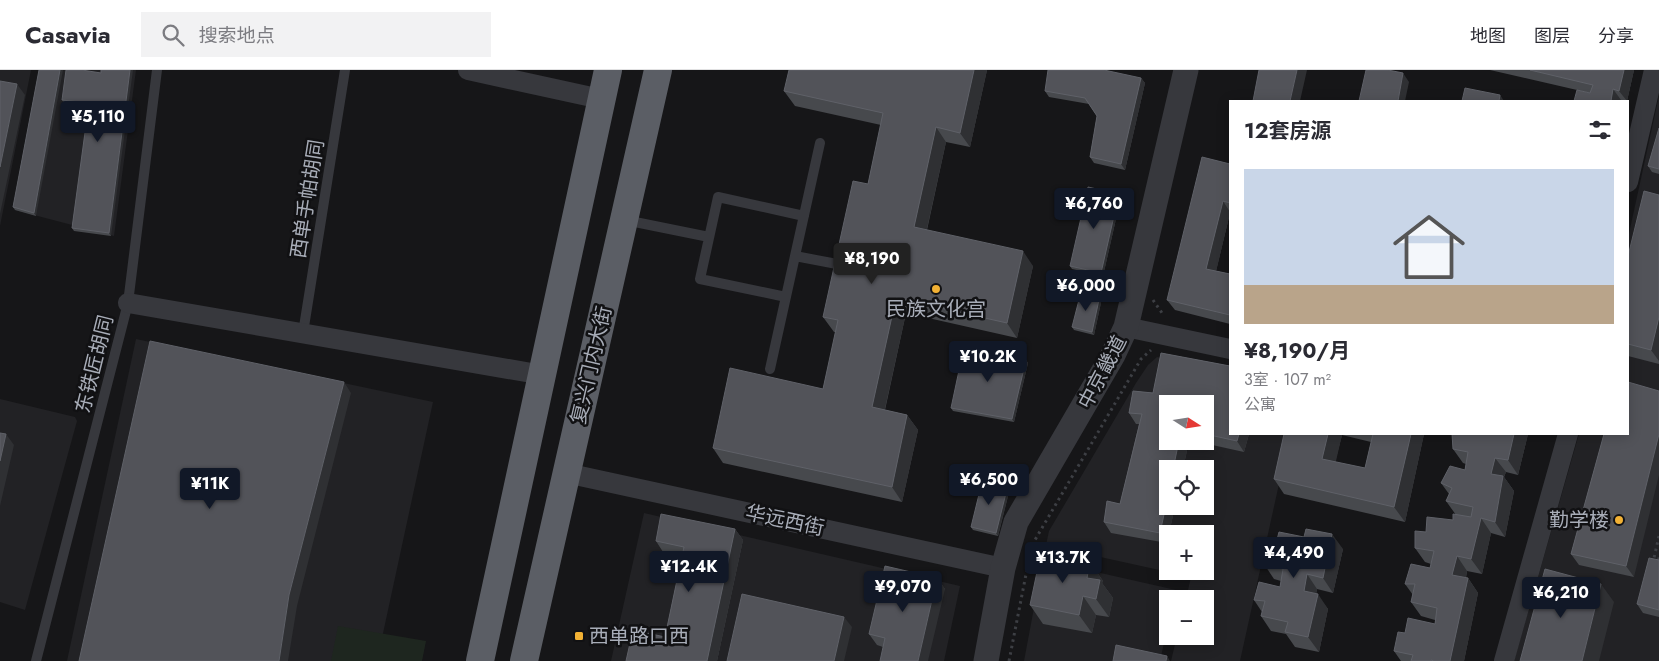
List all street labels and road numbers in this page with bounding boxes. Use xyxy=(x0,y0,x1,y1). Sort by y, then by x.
street label: 西单手帕胡同 xyxy=(284,138,331,261)
street label: 复兴门内大街 xyxy=(564,303,619,427)
street label: 东铁匠胡同 xyxy=(68,312,121,416)
street label: 中京畿道 xyxy=(1071,330,1134,414)
street label: 华远西街 xyxy=(743,498,827,543)

